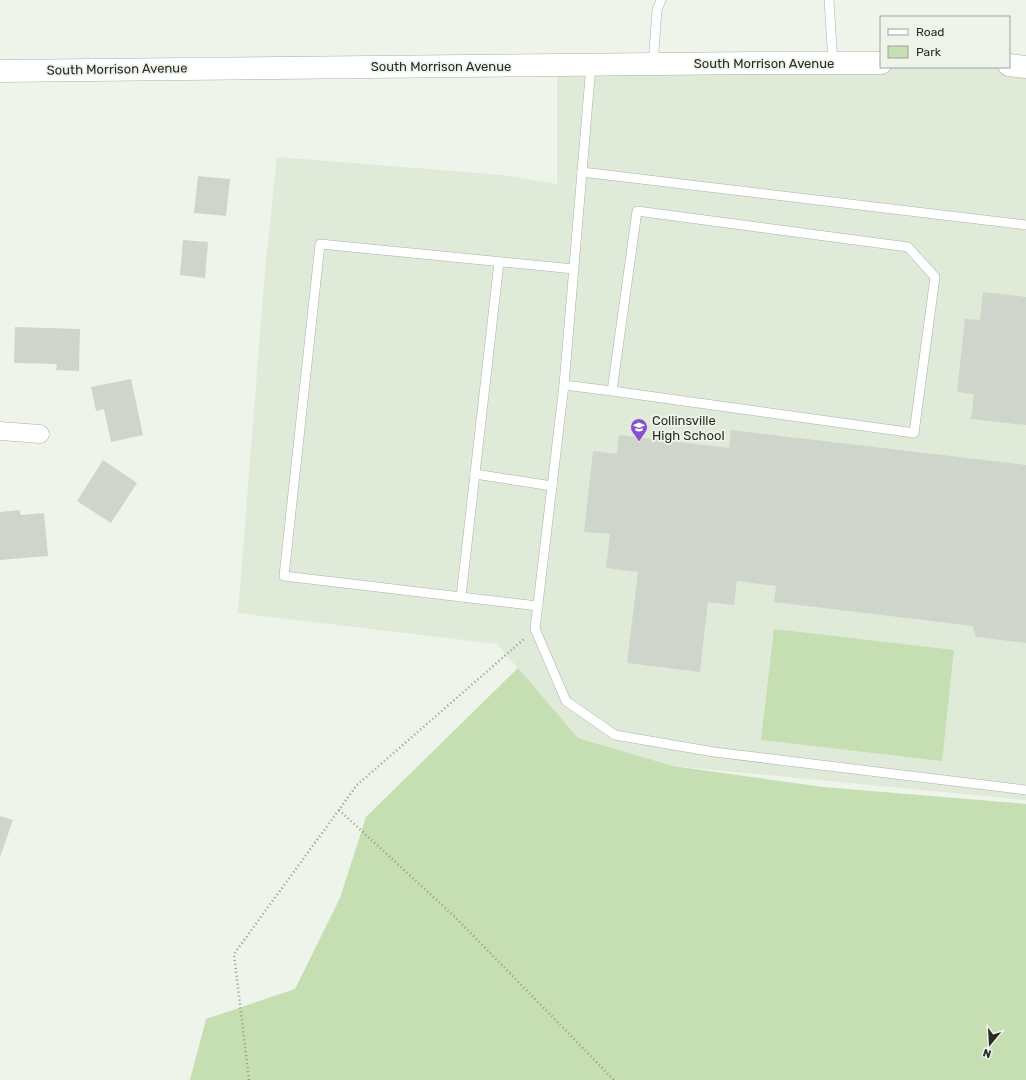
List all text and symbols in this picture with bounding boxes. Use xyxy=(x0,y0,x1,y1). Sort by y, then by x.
legend xyxy=(880,16,1010,68)
text: Road xyxy=(916,25,944,39)
text: Park xyxy=(916,45,942,59)
street label: South Morrison Avenue xyxy=(694,56,834,71)
street label: South Morrison Avenue xyxy=(371,59,511,74)
street label: South Morrison Avenue xyxy=(47,60,187,78)
place label: Collinsville High School xyxy=(652,413,725,444)
school or university icon: Collinsville High School xyxy=(629,417,649,442)
north arrow xyxy=(970,1024,1010,1064)
text: N xyxy=(981,1046,993,1060)

